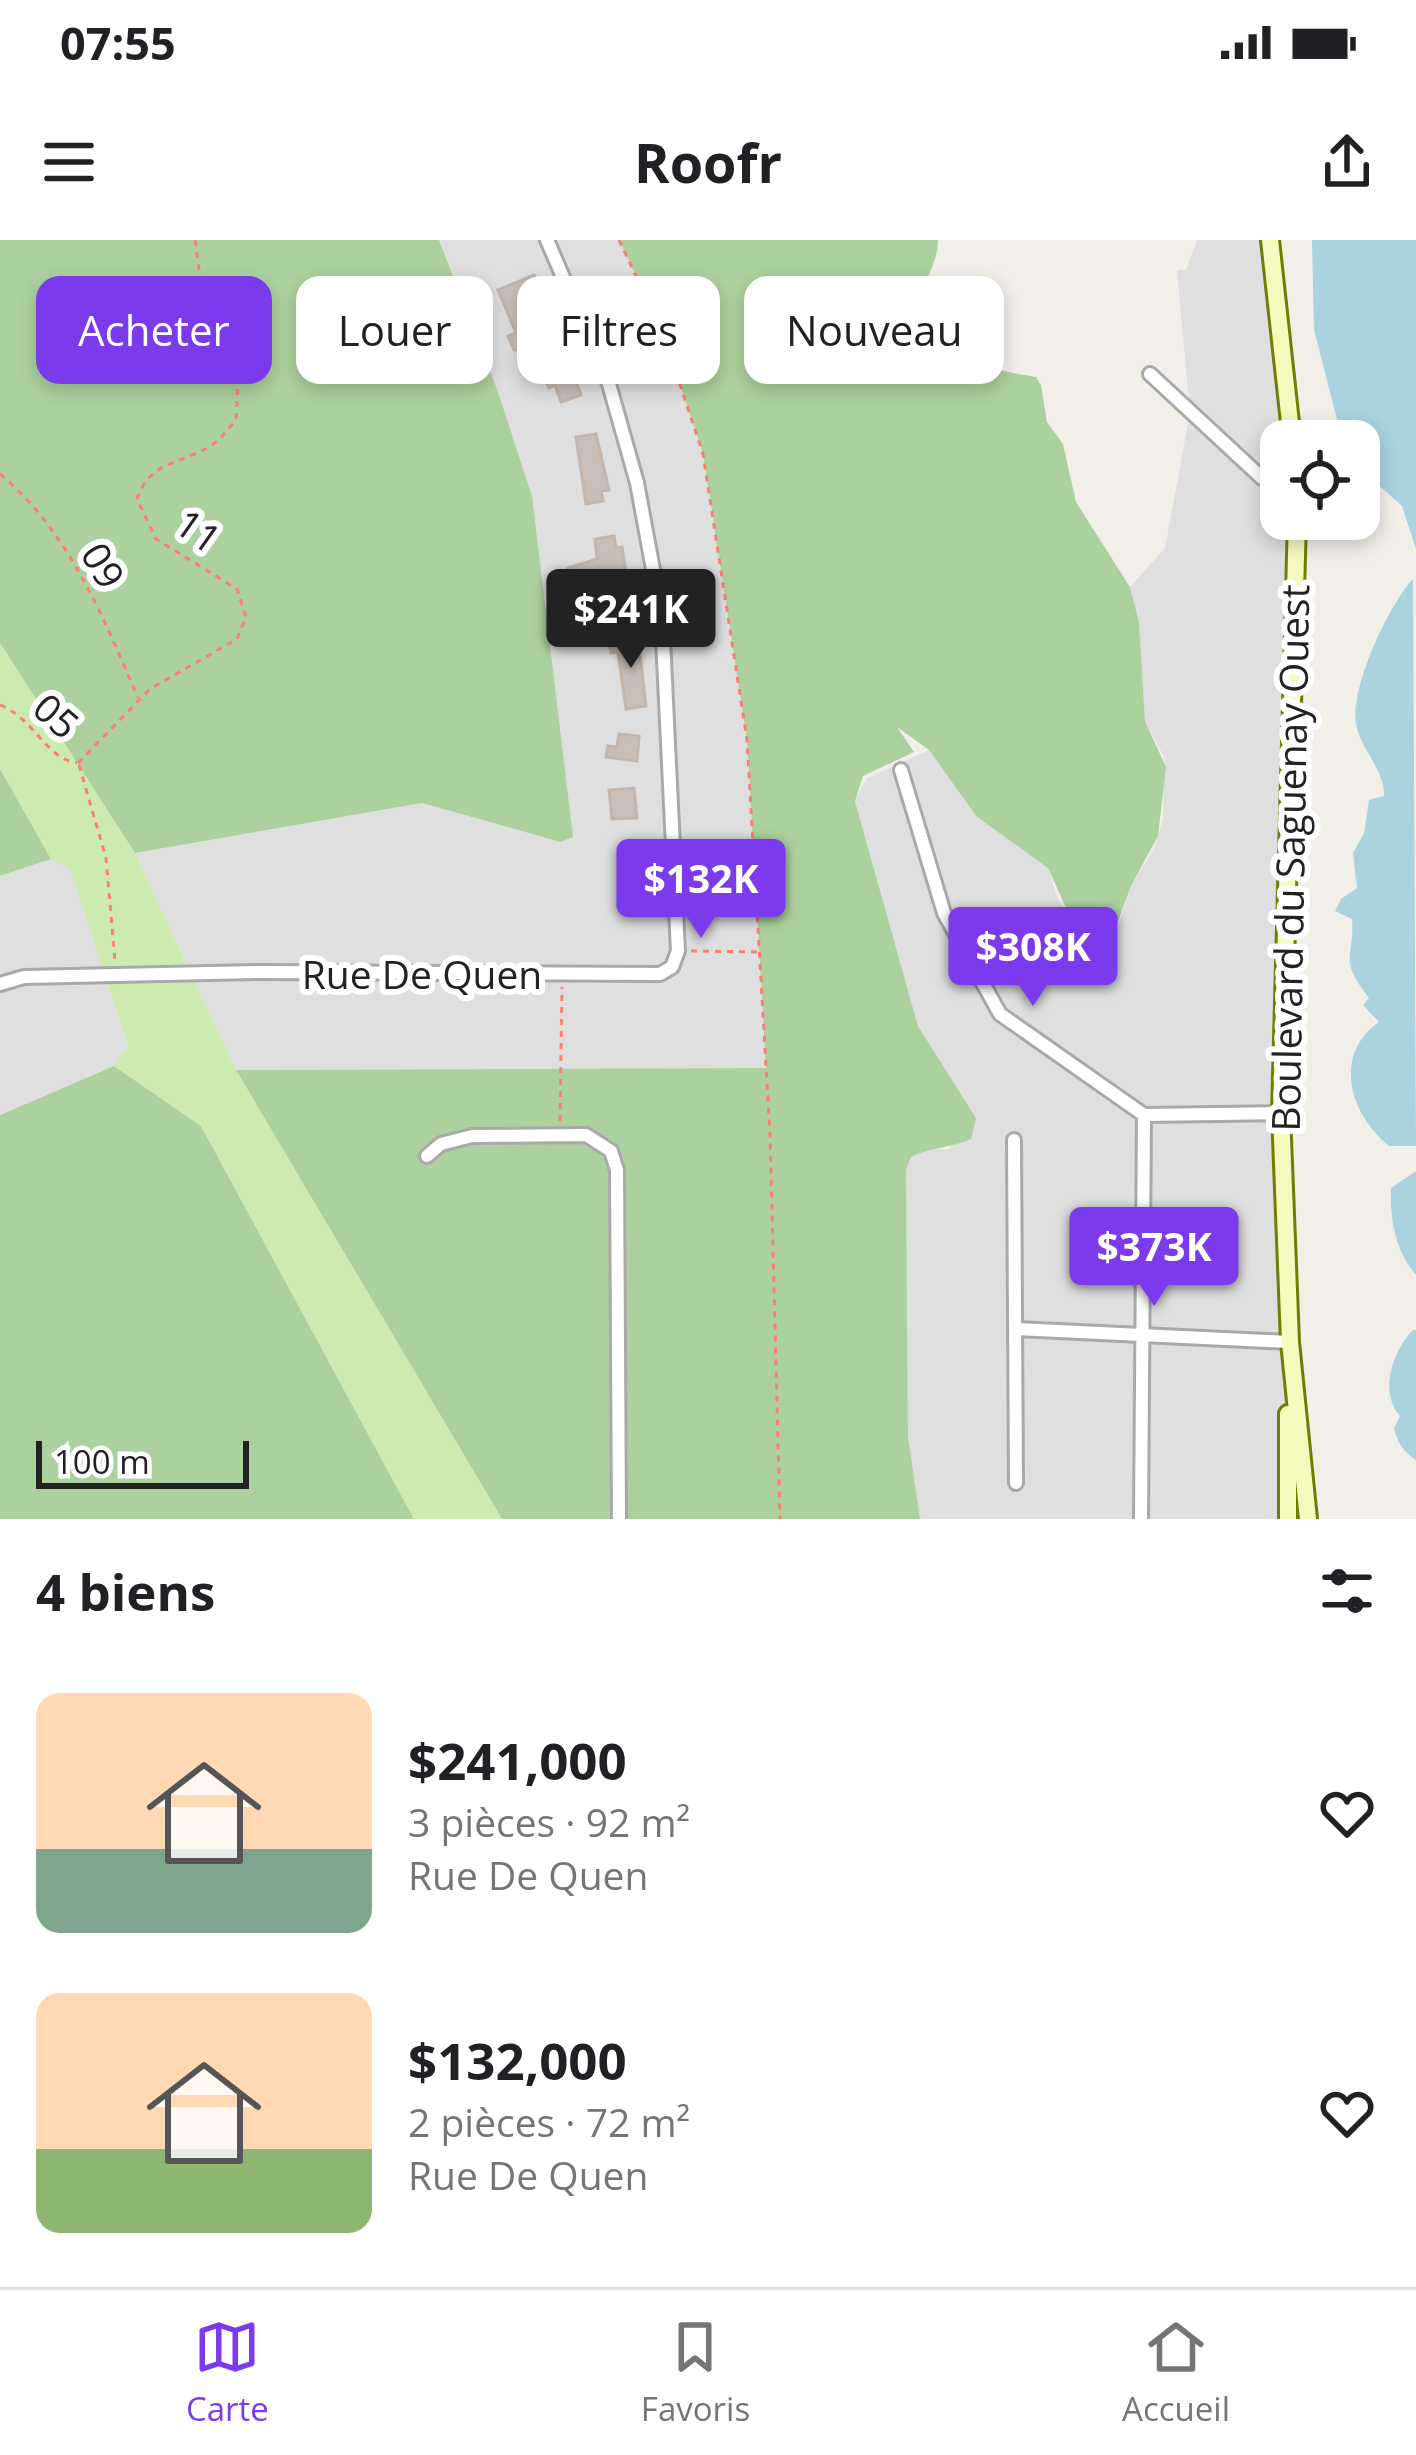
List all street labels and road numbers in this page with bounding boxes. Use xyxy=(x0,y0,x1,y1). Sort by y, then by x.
street label: 11 xyxy=(166,495,232,565)
street label: 09 xyxy=(70,532,138,598)
street label: Boulevard du Saguenay Ouest xyxy=(1258,584,1320,1132)
street label: 05 xyxy=(23,680,91,750)
street label: Rue De Quen xyxy=(302,947,542,1000)

